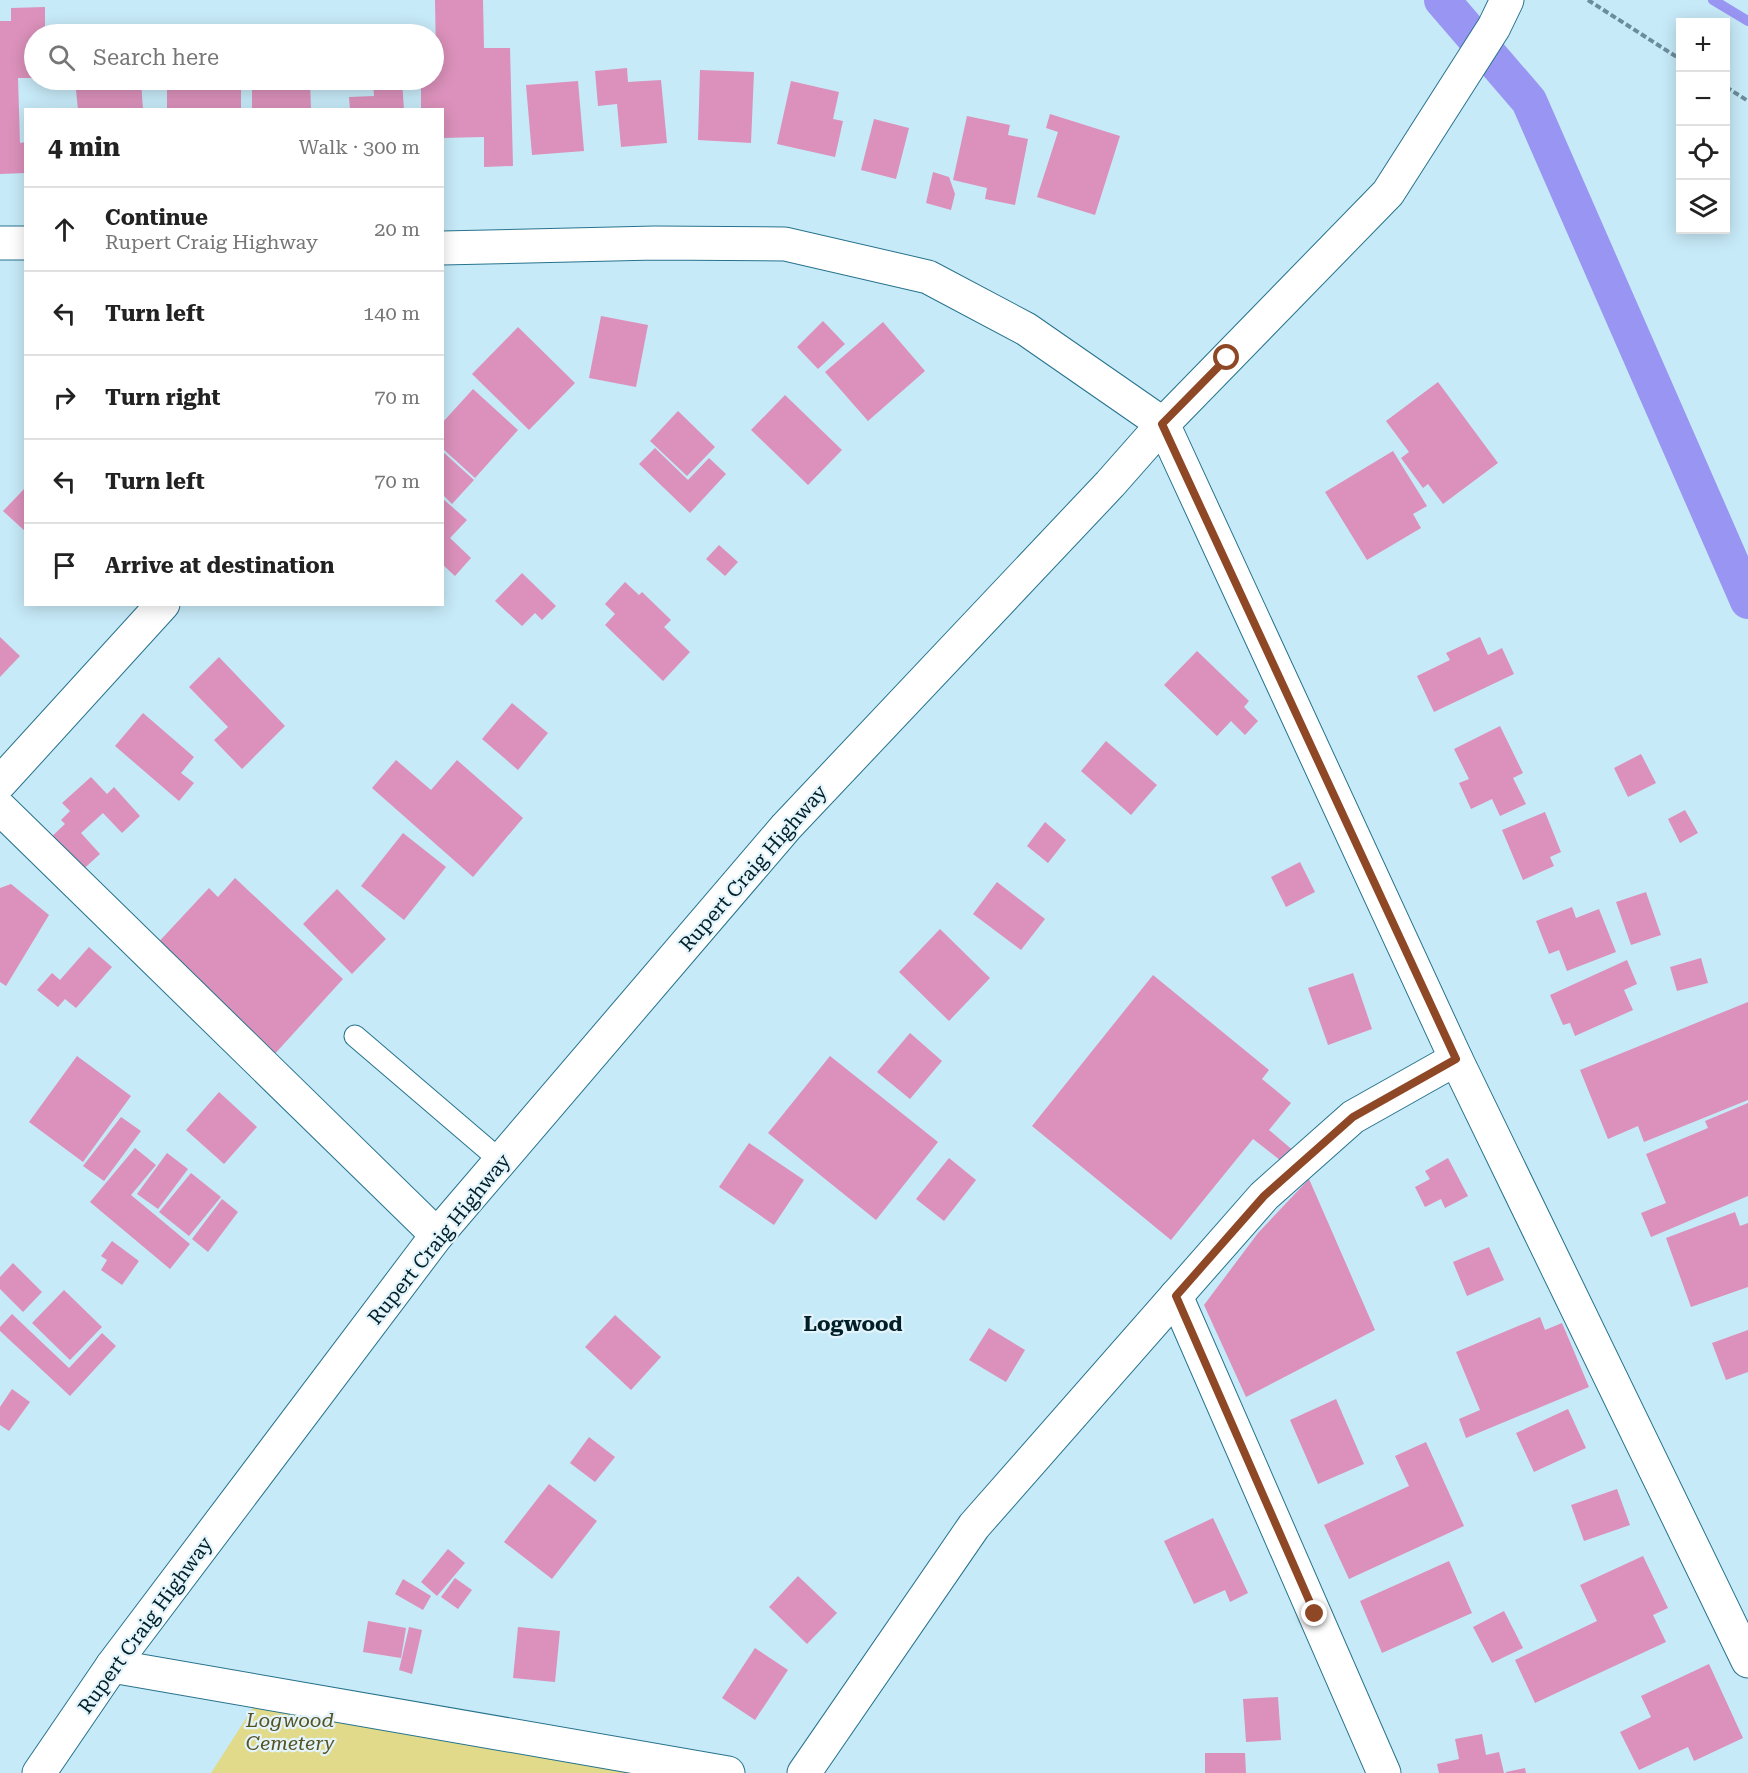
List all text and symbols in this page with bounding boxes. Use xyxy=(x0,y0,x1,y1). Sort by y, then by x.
map controls xyxy=(1676,18,1730,234)
button: + xyxy=(1676,18,1730,72)
search box xyxy=(24,24,444,90)
icon: search xyxy=(45,41,78,74)
text: Search here xyxy=(93,45,219,70)
button: − xyxy=(1676,72,1730,126)
button: locate xyxy=(1676,126,1730,180)
text: 4 min xyxy=(48,132,120,162)
text: Walk · 300 m xyxy=(299,135,420,159)
button: layers xyxy=(1676,180,1730,234)
text: Continue xyxy=(105,205,208,230)
icon: ahead xyxy=(48,213,81,246)
text: 20 m xyxy=(374,217,420,241)
text: Rupert Craig Highway xyxy=(105,230,318,254)
icon: left xyxy=(48,297,81,330)
text: Turn left xyxy=(105,301,205,326)
text: 140 m xyxy=(363,301,420,325)
route start xyxy=(1213,344,1239,370)
icon: right xyxy=(48,381,81,414)
text: Turn right xyxy=(105,385,220,410)
text: 70 m xyxy=(374,385,420,409)
icon: left xyxy=(48,465,81,498)
text: Turn left xyxy=(105,469,205,494)
text: 70 m xyxy=(374,469,420,493)
icon: arrive xyxy=(48,549,81,582)
text: Arrive at destination xyxy=(105,553,334,578)
street label: Rupert Craig Highway xyxy=(674,780,832,956)
street label: Rupert Craig Highway xyxy=(363,1149,515,1329)
district label: Logwood xyxy=(803,1312,903,1336)
street label: Rupert Craig Highway xyxy=(73,1532,217,1718)
route end xyxy=(1301,1600,1327,1626)
park label: Logwood Cemetery xyxy=(245,1708,335,1755)

